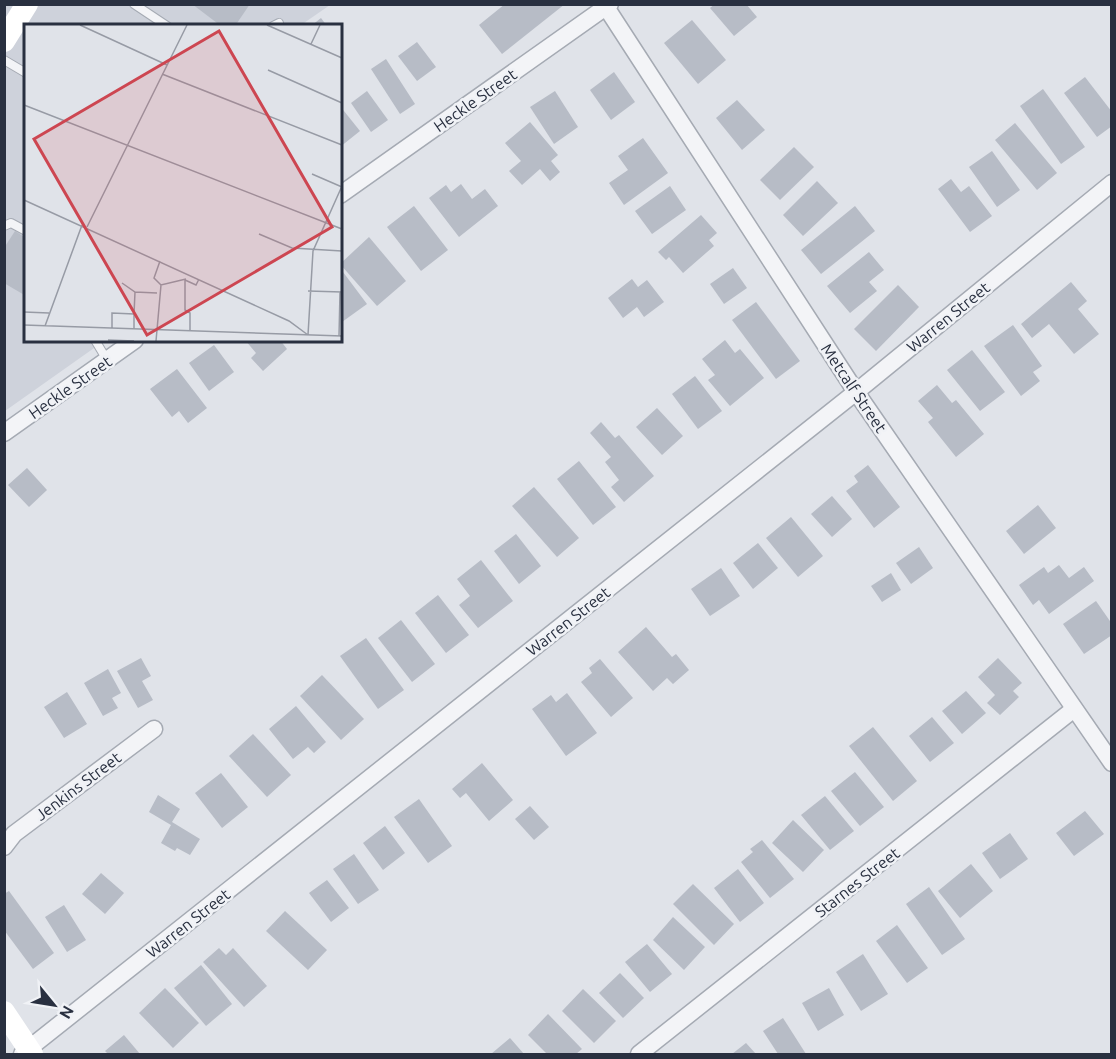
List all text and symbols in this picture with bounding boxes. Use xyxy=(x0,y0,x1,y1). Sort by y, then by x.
inset map xyxy=(24,24,342,342)
street label: Heckle Street xyxy=(430,64,520,135)
street label: Warren Street xyxy=(903,278,994,356)
street label: Metcalf Street xyxy=(818,340,891,436)
street label: Heckle Street xyxy=(25,351,115,422)
street label: Warren Street xyxy=(523,582,614,659)
street label: Jenkins Street xyxy=(32,748,125,824)
street label: Starnes Street xyxy=(811,843,903,921)
street label: Warren Street xyxy=(143,884,234,961)
north arrow xyxy=(24,975,84,1035)
text: N xyxy=(56,1003,78,1022)

